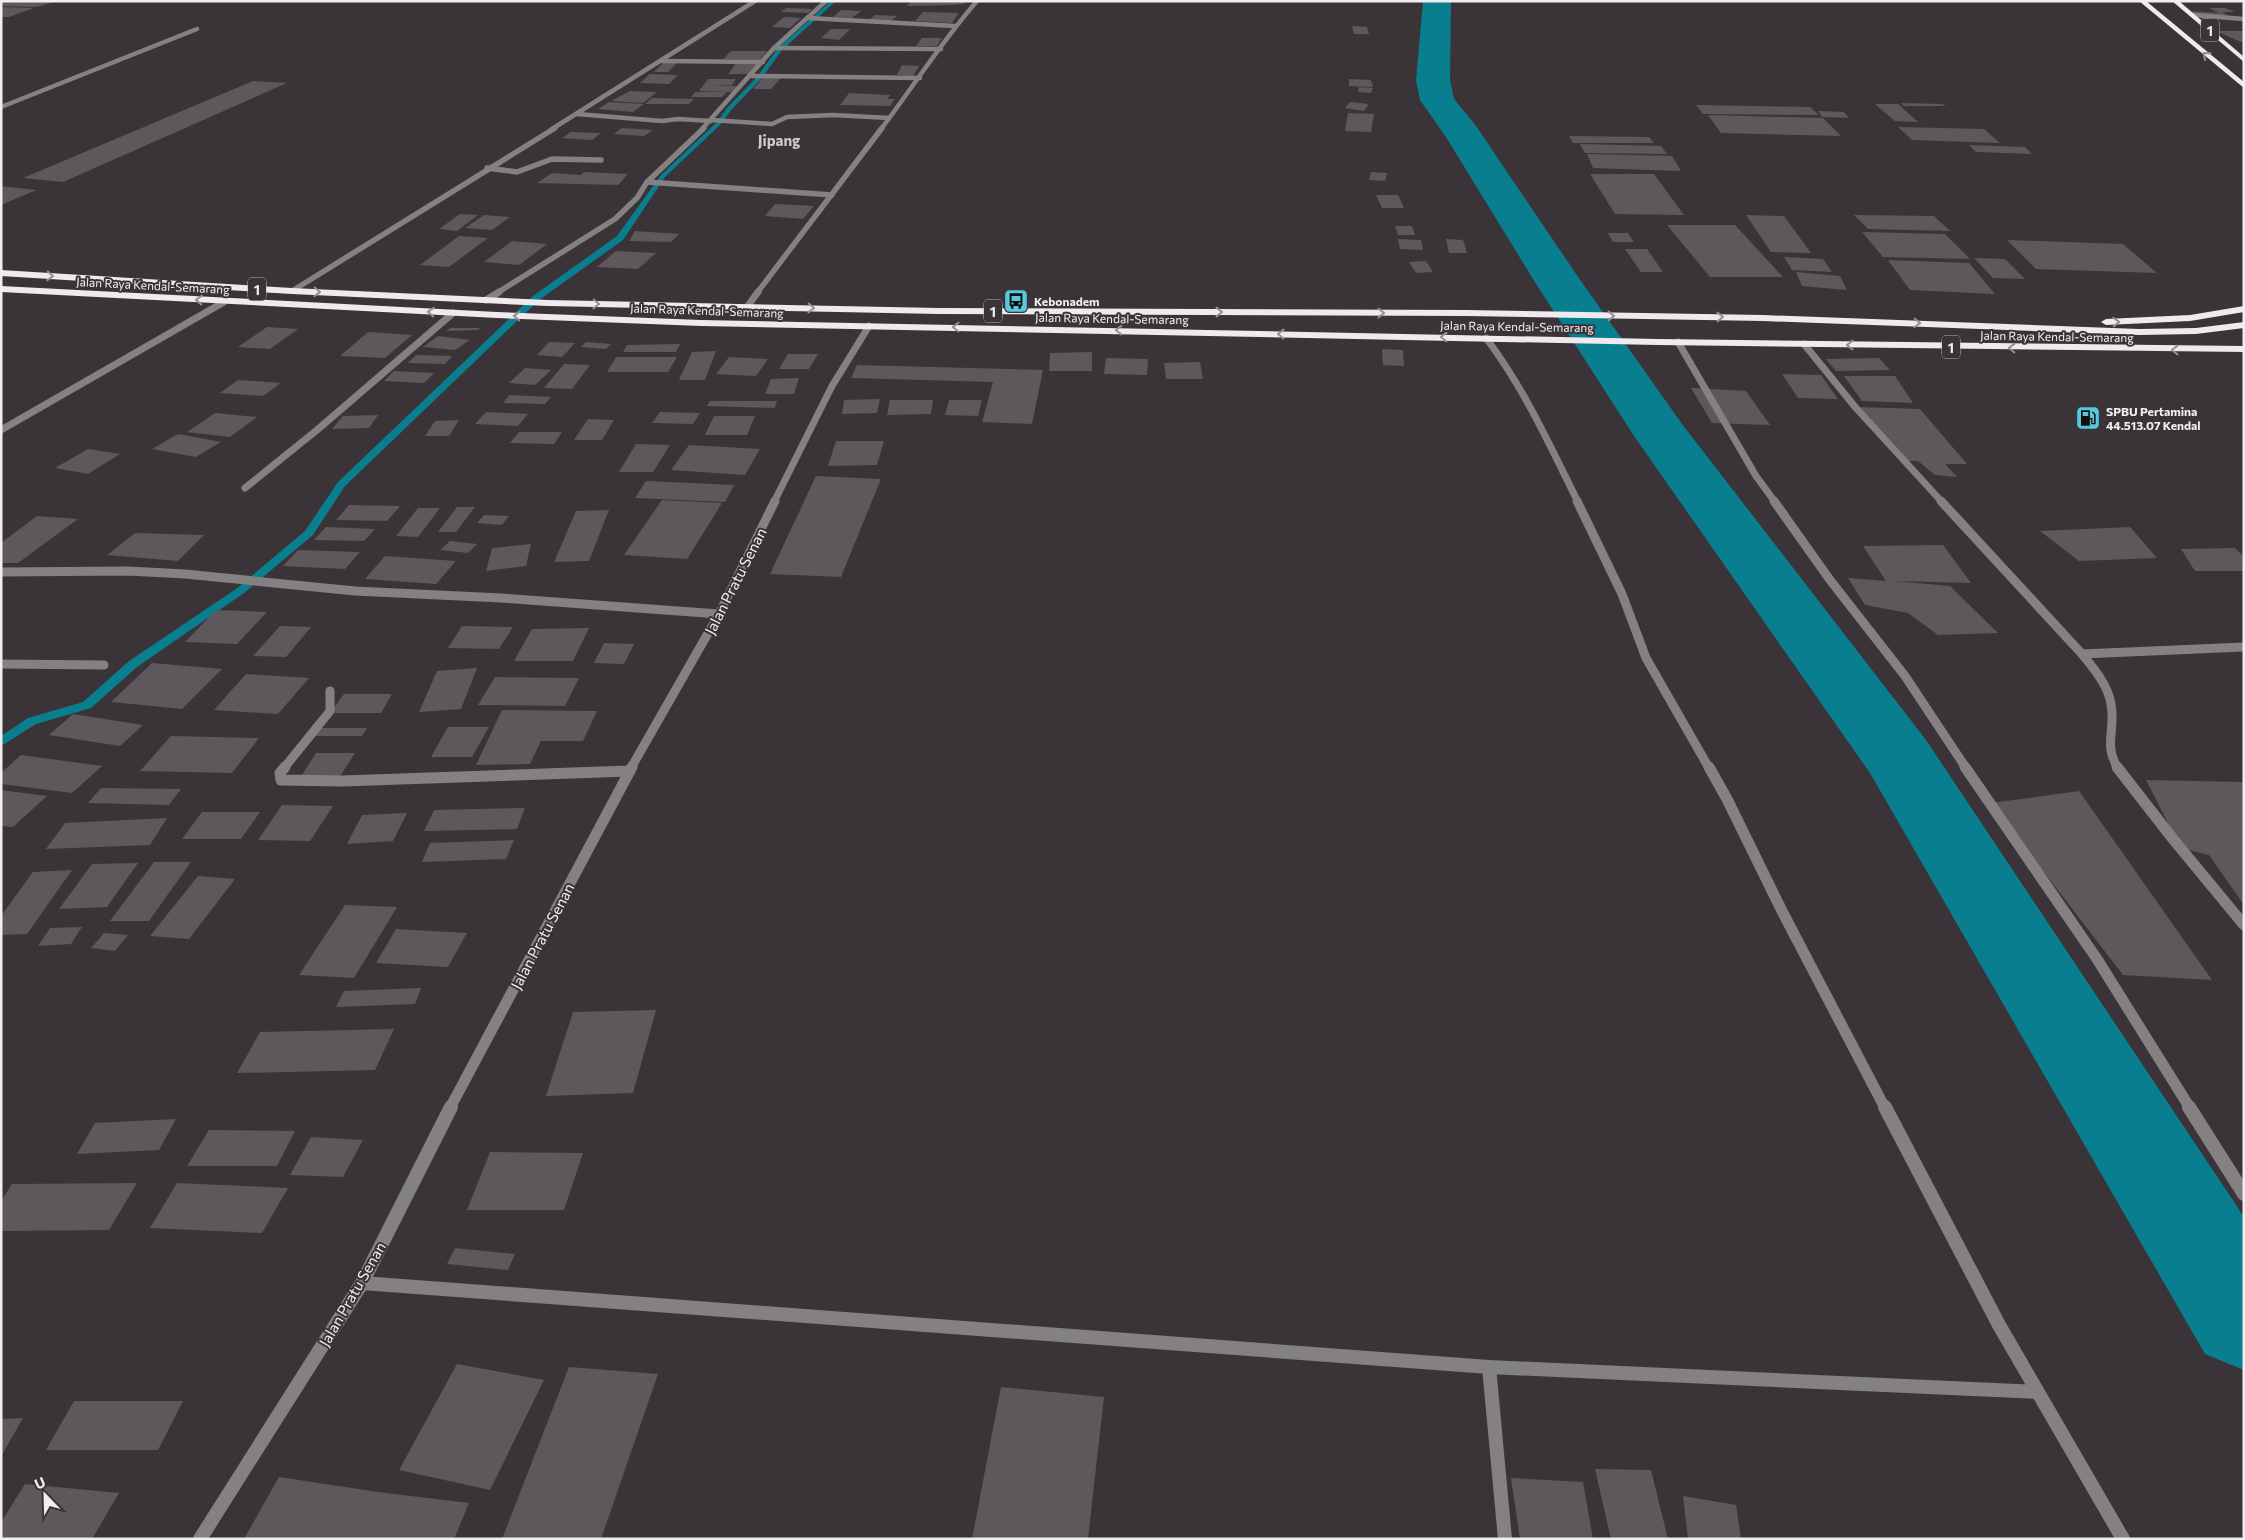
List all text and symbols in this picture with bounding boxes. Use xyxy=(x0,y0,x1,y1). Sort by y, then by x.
road number: 1 xyxy=(2201,18,2219,42)
one-way arrow xyxy=(2203,52,2212,60)
district label: Jipang xyxy=(758,131,800,149)
one-way arrow xyxy=(46,270,54,281)
street label: Jalan Raya Kendal-Semarang xyxy=(76,274,231,297)
road number: 1 xyxy=(248,278,266,300)
one-way arrow xyxy=(314,287,321,297)
bus stop icon: Kebonadem xyxy=(1003,288,1029,314)
place label: Kebonadem xyxy=(1034,294,1100,308)
one-way arrow xyxy=(195,295,203,306)
one-way arrow xyxy=(593,299,601,309)
street label: Jalan Raya Kendal-Semarang xyxy=(630,300,785,321)
road number: 1 xyxy=(984,300,1002,322)
one-way arrow xyxy=(808,303,816,314)
one-way arrow xyxy=(427,306,435,317)
one-way arrow xyxy=(1216,307,1223,317)
one-way arrow xyxy=(1378,308,1386,318)
street label: Jalan Raya Kendal-Semarang xyxy=(1035,310,1189,327)
one-way arrow xyxy=(513,311,521,322)
one-way arrow xyxy=(1607,311,1615,321)
one-way arrow xyxy=(1716,312,1724,322)
one-way arrow xyxy=(2112,316,2120,327)
street label: Jalan Raya Kendal-Semarang xyxy=(1440,318,1594,335)
one-way arrow xyxy=(1914,318,1922,328)
one-way arrow xyxy=(952,322,960,332)
one-way arrow xyxy=(1115,325,1123,336)
one-way arrow xyxy=(1277,328,1285,339)
street label: Jalan Raya Kendal-Semarang xyxy=(1980,328,2134,345)
one-way arrow xyxy=(1440,332,1448,342)
road number: 1 xyxy=(1942,336,1960,358)
one-way arrow xyxy=(1845,340,1853,350)
one-way arrow xyxy=(2008,343,2016,353)
one-way arrow xyxy=(2170,345,2178,355)
place label: SPBU Pertamina 44.513.07 Kendal xyxy=(2106,404,2201,432)
fuel station icon: SPBU Pertamina 44.513.07 Kendal xyxy=(2075,405,2101,431)
street label: Jalan Pratu Senan xyxy=(700,525,770,637)
street label: Jalan Pratu Senan xyxy=(506,880,578,992)
street label: Jalan Pratu Senan xyxy=(315,1239,389,1349)
north arrow xyxy=(20,1470,70,1520)
text: U xyxy=(32,1473,48,1492)

